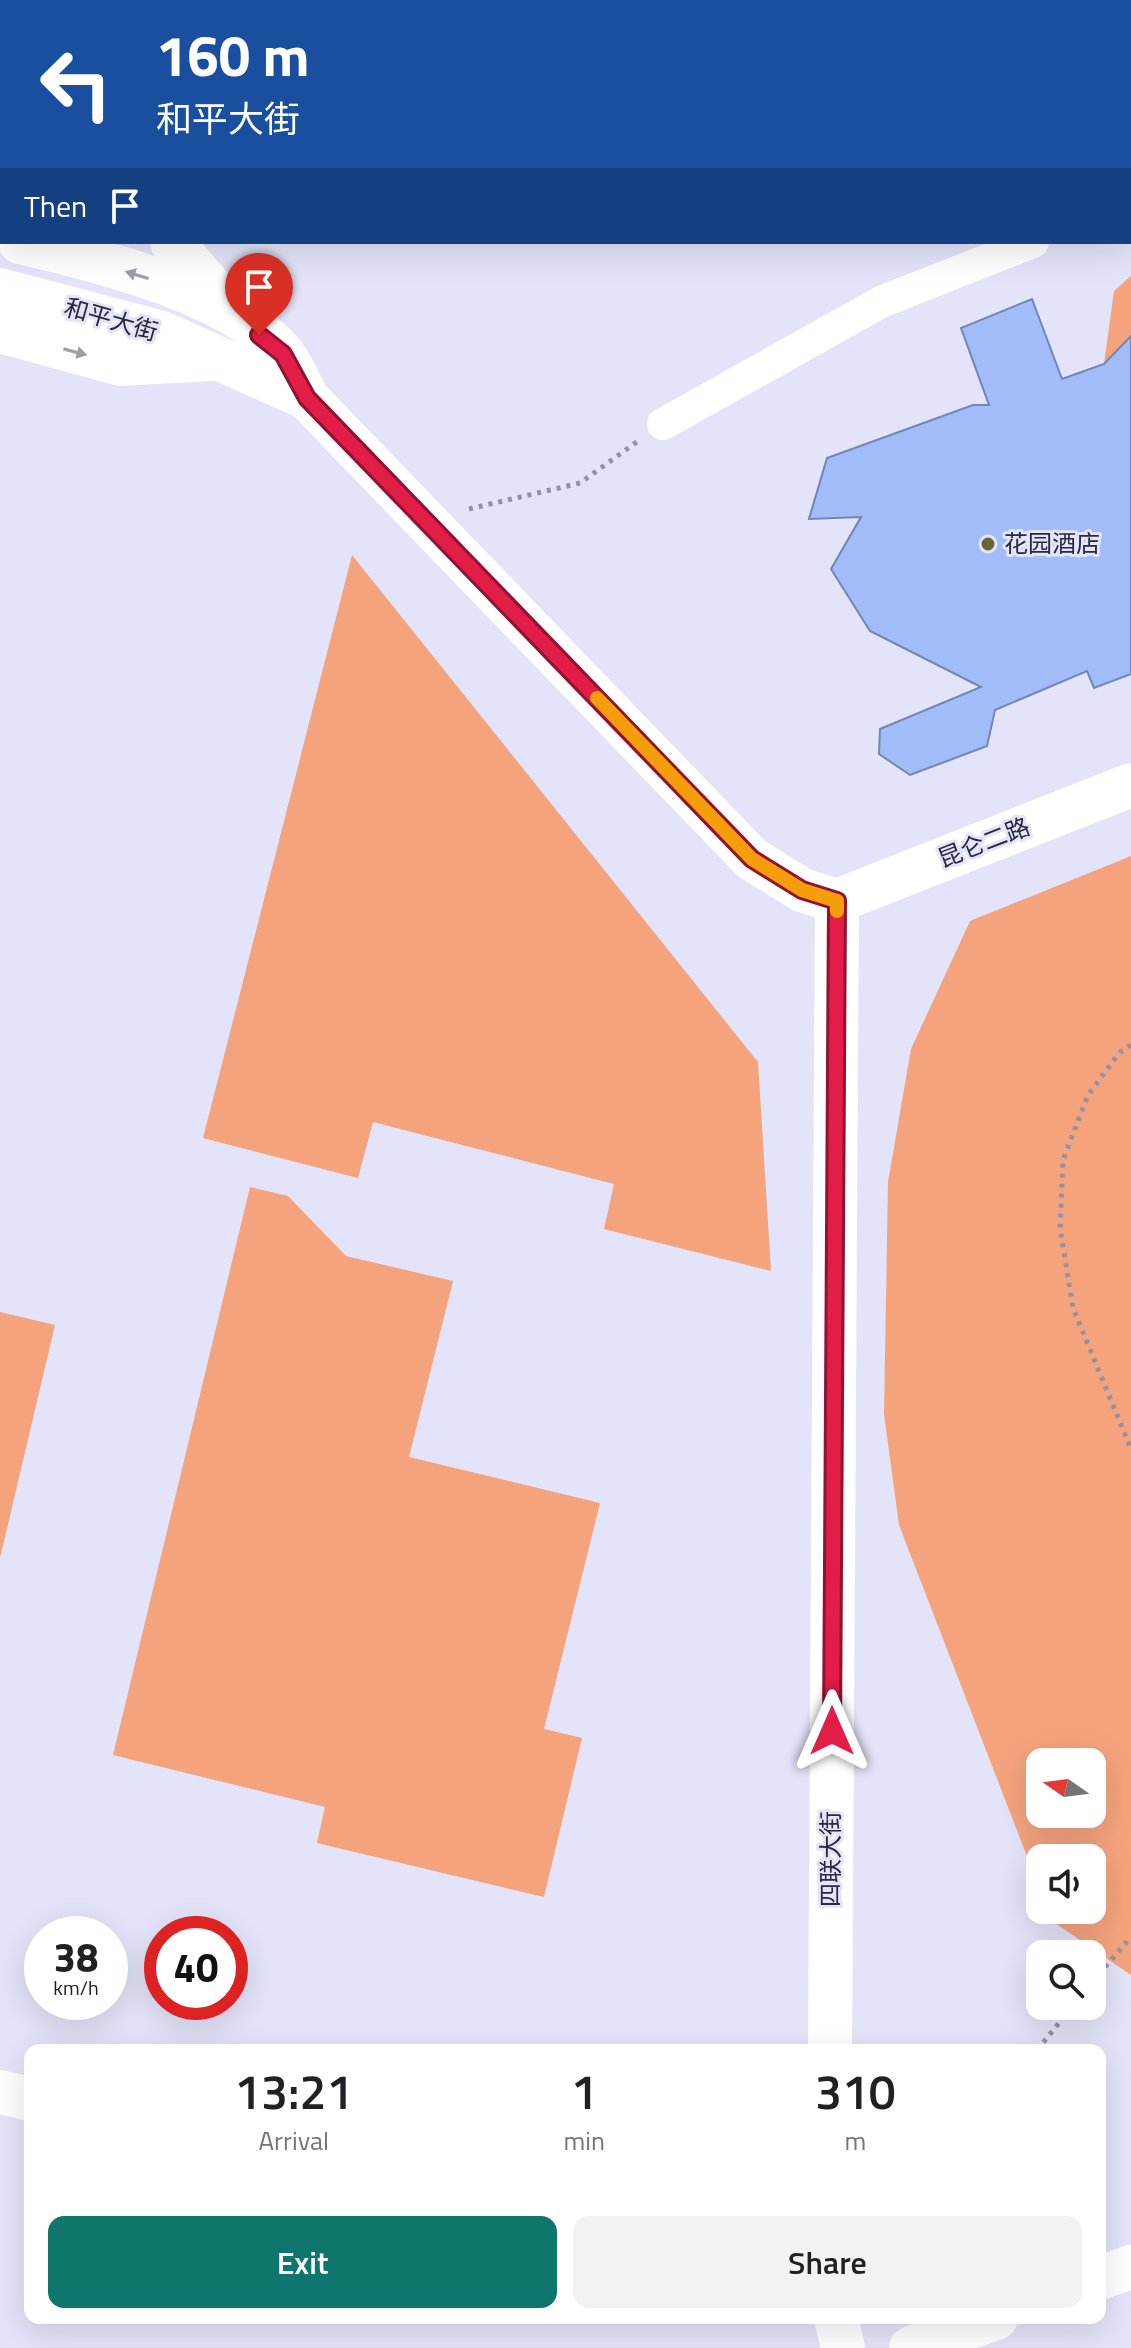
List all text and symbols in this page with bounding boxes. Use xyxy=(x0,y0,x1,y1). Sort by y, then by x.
text: 160 m xyxy=(156,13,309,98)
icon: left xyxy=(24,32,128,136)
text: 和平大街 xyxy=(156,91,300,146)
text: Then xyxy=(24,183,87,229)
icon: arrive xyxy=(103,184,147,228)
pin xyxy=(225,253,293,335)
icon: arrive xyxy=(237,265,281,309)
one-way arrow xyxy=(125,268,149,280)
street label: 和平大街 xyxy=(60,289,162,350)
one-way arrow xyxy=(63,346,88,358)
place label: 花园酒店 xyxy=(1004,525,1100,561)
marker: 花园酒店 xyxy=(979,535,997,553)
street label: 昆仑二路 xyxy=(932,808,1035,876)
position arrow xyxy=(790,1689,874,1773)
north arrow xyxy=(1026,1748,1106,1828)
map controls xyxy=(1026,1748,1106,2020)
street label: 四联大街 xyxy=(812,1811,848,1907)
button: sound xyxy=(1026,1844,1106,1924)
speed limit sign: 40 xyxy=(144,1916,248,2020)
text: 38 xyxy=(54,1927,98,1988)
button: search xyxy=(1026,1940,1106,2020)
text: km/h xyxy=(53,1972,99,2003)
text: 13:21 xyxy=(234,2055,353,2128)
text: 1 xyxy=(571,2055,598,2128)
text: 310 xyxy=(815,2055,896,2128)
text: Arrival xyxy=(258,2121,329,2160)
text: min xyxy=(563,2121,605,2160)
text: m xyxy=(845,2121,866,2160)
button: Exit xyxy=(48,2216,557,2308)
button: Share xyxy=(573,2216,1082,2308)

